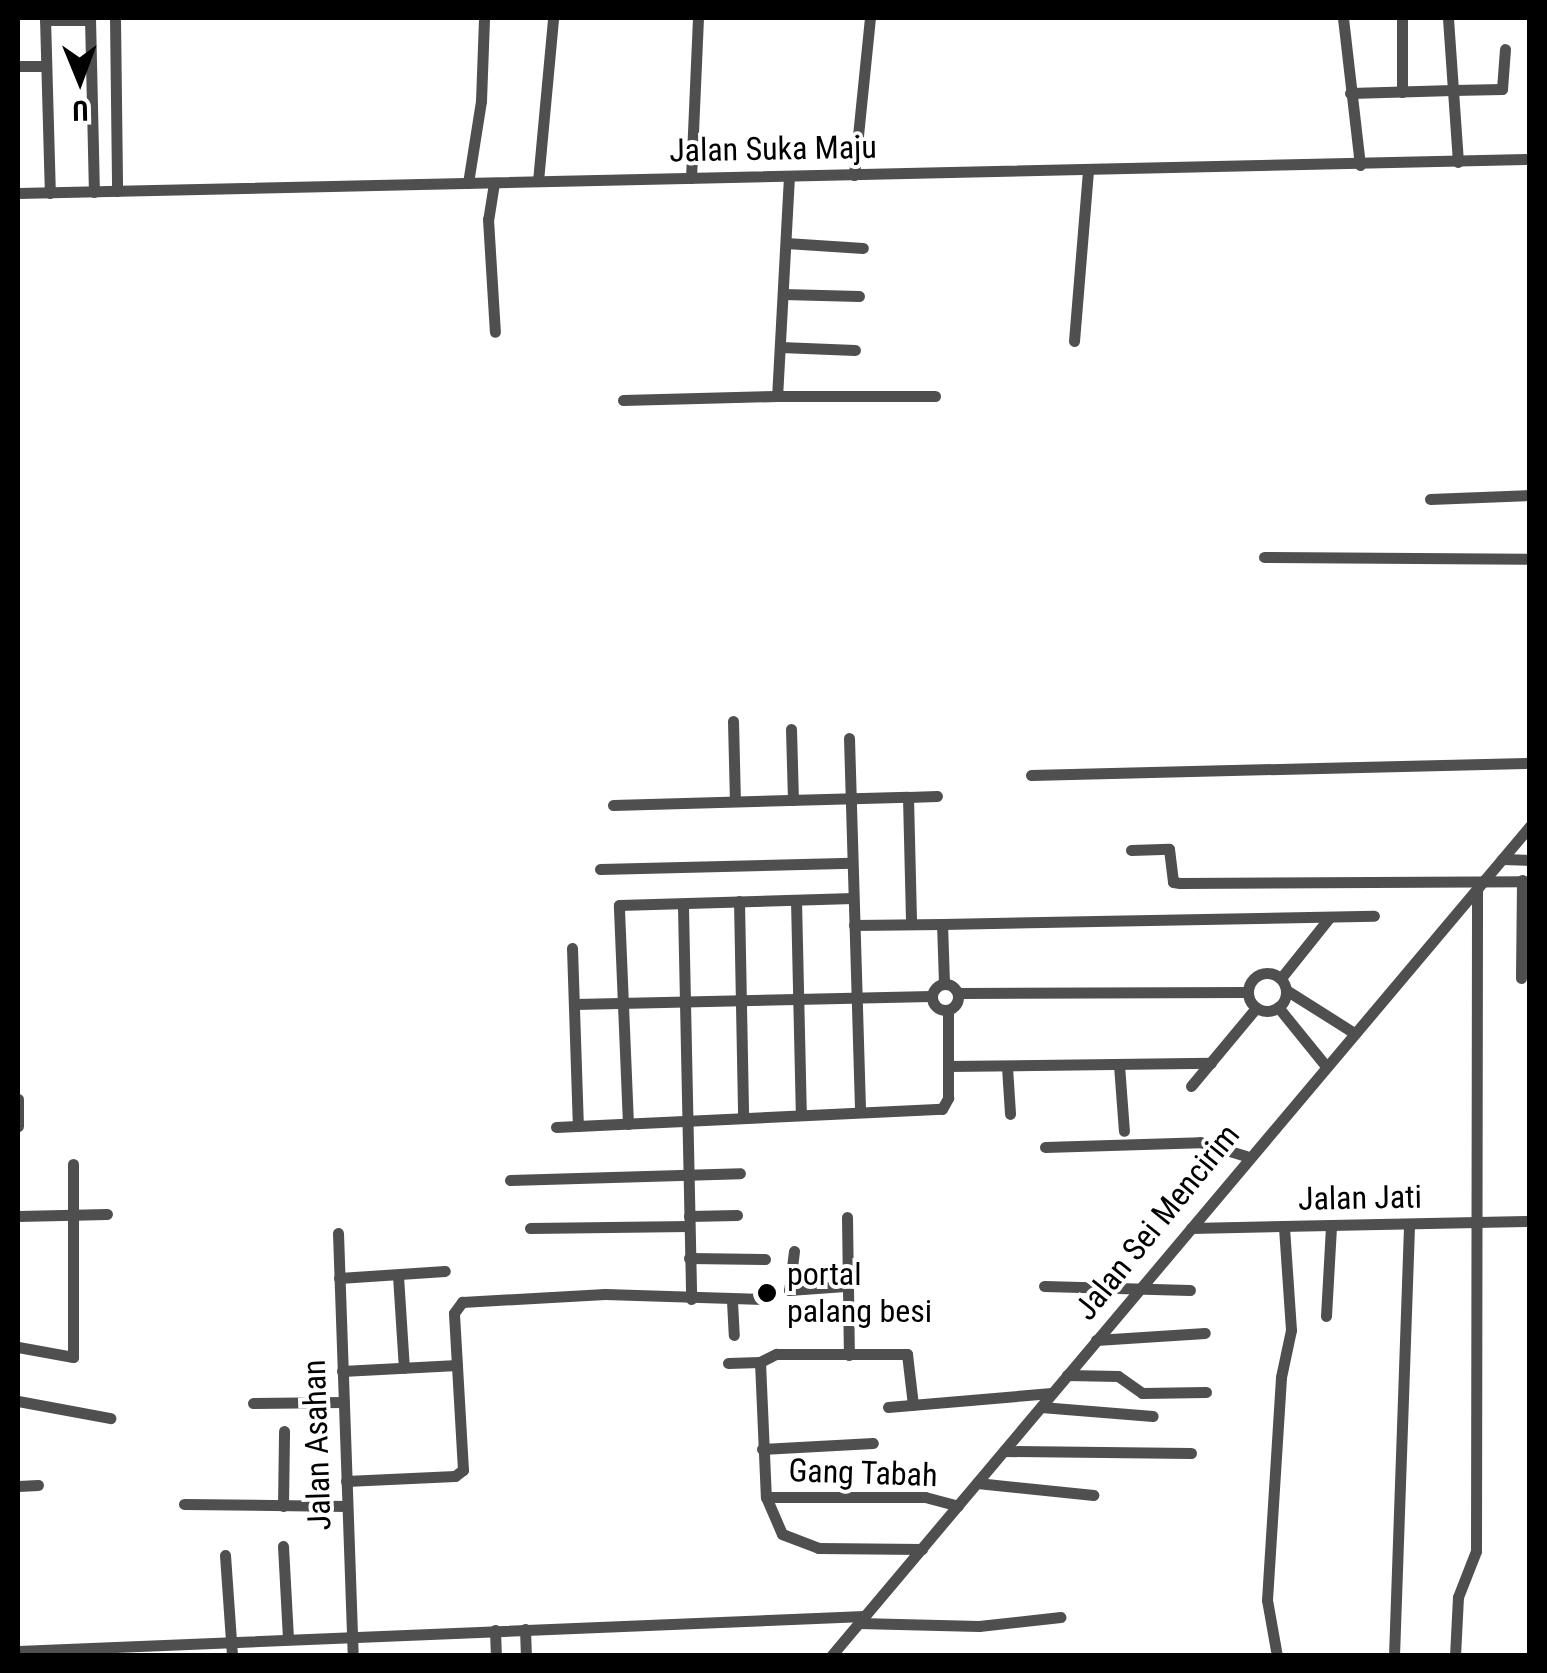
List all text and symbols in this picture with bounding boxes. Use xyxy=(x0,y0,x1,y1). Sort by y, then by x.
north arrow xyxy=(30,30,130,130)
text: U xyxy=(72,94,89,127)
street label: Jalan Suka Maju xyxy=(669,128,877,170)
street label: Jalan Sei Mencirim xyxy=(1066,1116,1248,1328)
street label: Jalan Jati xyxy=(1298,1178,1422,1218)
place label: portal palang besi xyxy=(787,1256,932,1331)
marker: portal palang besi xyxy=(756,1282,778,1304)
street label: Jalan Asahan xyxy=(295,1359,339,1531)
street label: Gang Tabah xyxy=(788,1451,938,1495)

